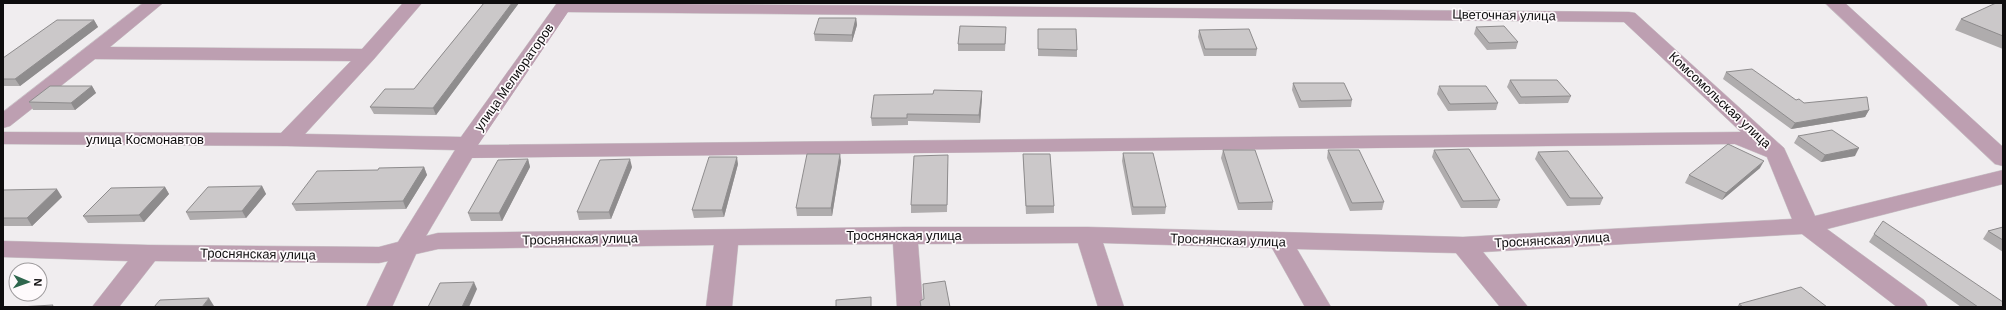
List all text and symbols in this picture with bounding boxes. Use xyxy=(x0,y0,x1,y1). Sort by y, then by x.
street label: Цветочная улица xyxy=(1452,7,1557,23)
street label: улица Мелиораторов xyxy=(471,20,557,134)
street label: Комсомольская улица xyxy=(1666,49,1775,152)
street label: улица Космонавтов xyxy=(86,132,204,147)
street label: Троснянская улица xyxy=(846,228,963,243)
street label: Троснянская улица xyxy=(1494,229,1611,251)
street label: Троснянская улица xyxy=(522,230,639,248)
street label: Троснянская улица xyxy=(1170,230,1287,250)
street label: Троснянская улица xyxy=(200,245,317,263)
north arrow xyxy=(8,262,48,302)
text: N xyxy=(32,278,44,287)

